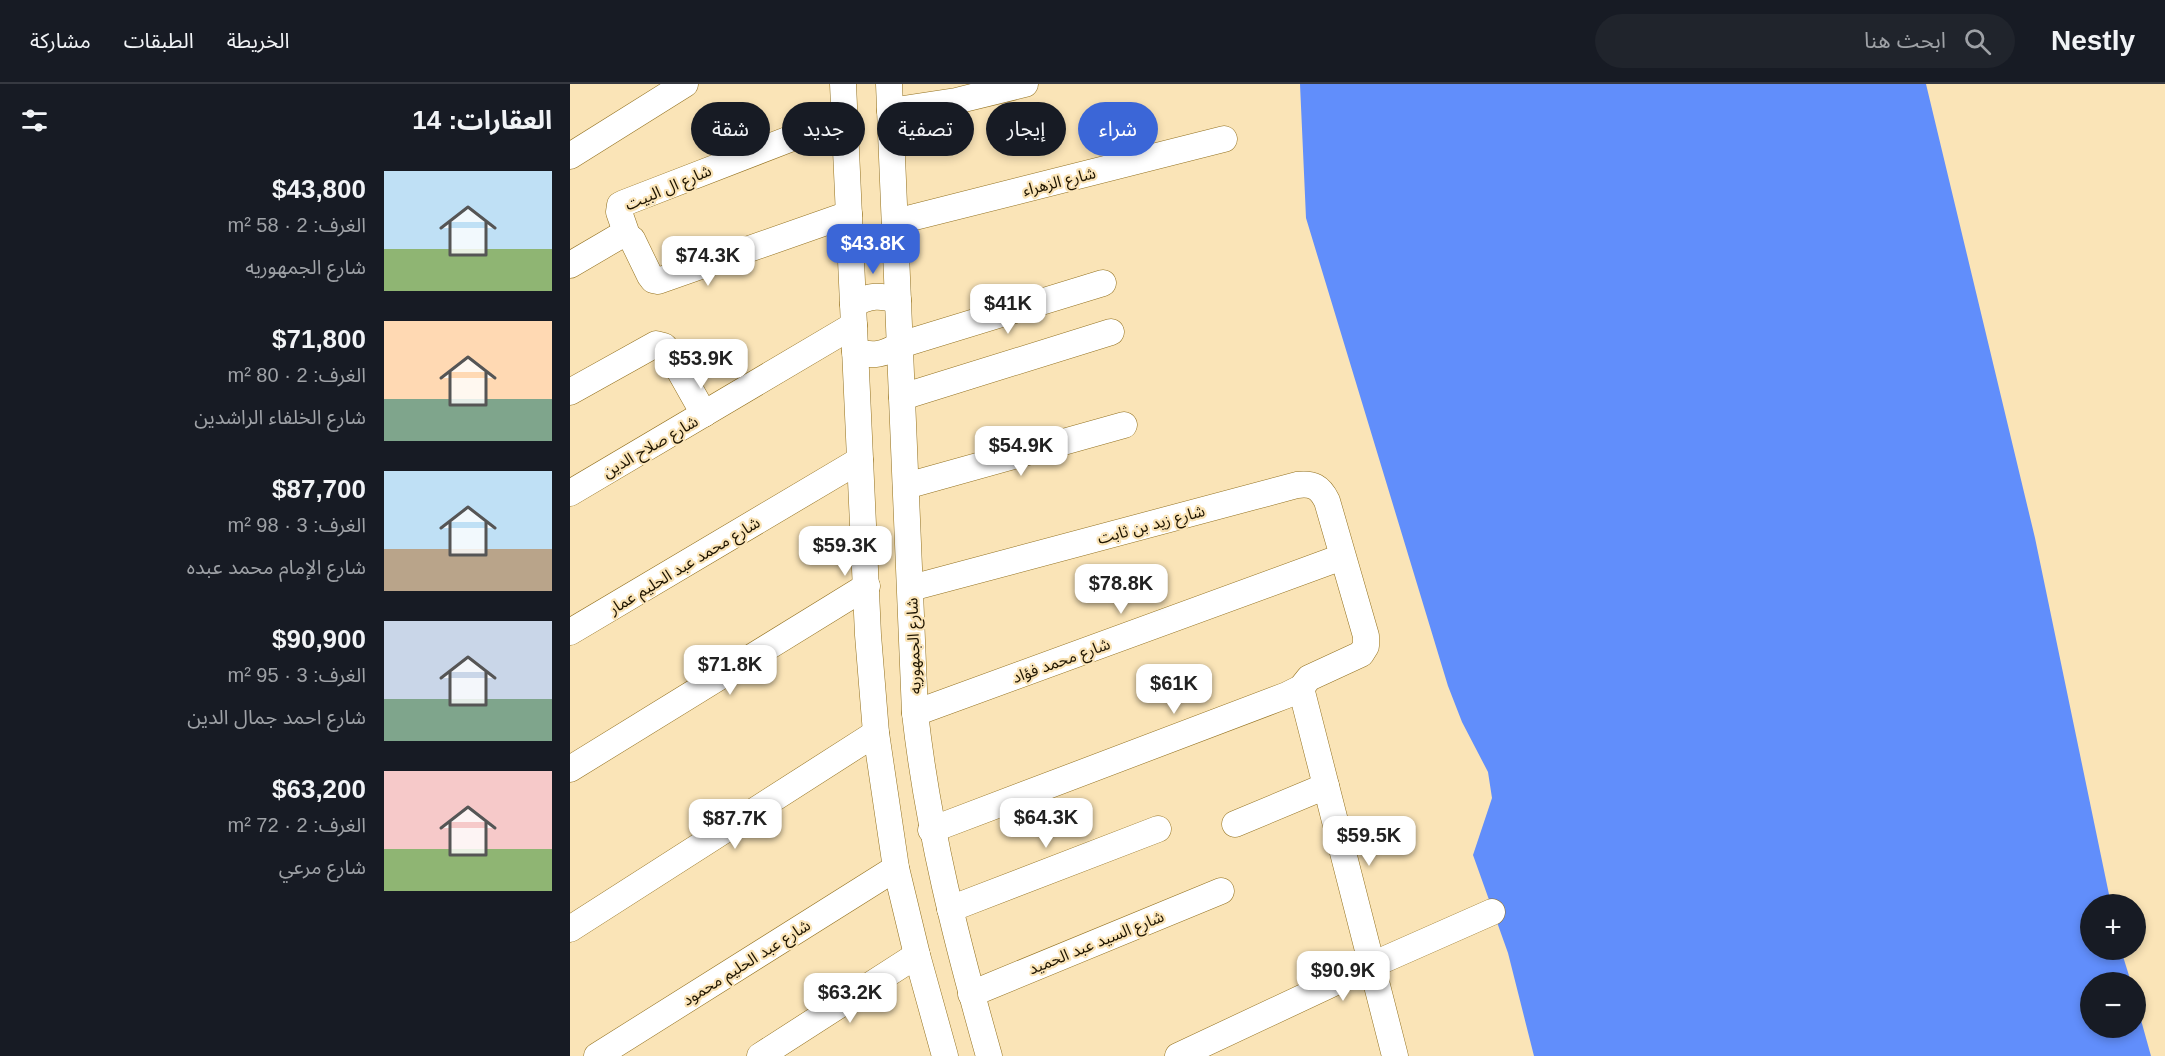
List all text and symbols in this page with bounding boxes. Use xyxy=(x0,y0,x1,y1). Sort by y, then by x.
search box xyxy=(1595,14,2015,68)
icon: search xyxy=(1961,25,1994,58)
text: Nestly xyxy=(2051,25,2135,56)
text: ابحث هنا xyxy=(1864,28,1946,53)
text: مشاركة xyxy=(30,29,91,52)
text: الطبقات xyxy=(124,29,194,52)
text: الخريطة xyxy=(227,29,290,52)
chip: شقة xyxy=(691,102,770,156)
chip: جديد xyxy=(782,102,865,156)
chip: تصفية xyxy=(877,102,974,156)
chip: إيجار xyxy=(986,102,1066,156)
chip: شراء xyxy=(1078,102,1158,156)
icon: filters xyxy=(18,104,51,137)
text: العقارات: 14 xyxy=(412,105,552,135)
street label: شارع ال البيت xyxy=(623,162,715,217)
street label: شارع الزهراء xyxy=(1021,164,1098,203)
text: $43,800 xyxy=(272,174,366,204)
icon: home xyxy=(432,195,504,267)
text: الغرف: 2 · 58 m² xyxy=(227,214,366,236)
pin: $43.8K xyxy=(824,224,922,275)
text: $43.8K xyxy=(841,232,905,254)
pin: $74.3K xyxy=(659,236,757,287)
text: $74.3K xyxy=(676,244,740,266)
text: شارع الجمهوريه xyxy=(245,256,366,278)
pin: $41K xyxy=(972,284,1044,335)
text: $41K xyxy=(984,292,1032,314)
text: $71,800 xyxy=(272,324,366,354)
pin: $53.9K xyxy=(652,339,750,390)
icon: home xyxy=(432,345,504,417)
text: $53.9K xyxy=(669,347,733,369)
text: الغرف: 2 · 80 m² xyxy=(227,364,366,386)
text: شارع الخلفاء الراشدين xyxy=(194,406,366,428)
street label: شارع صلاح الدين xyxy=(600,412,703,484)
pin: $54.9K xyxy=(972,426,1070,477)
text: $54.9K xyxy=(989,434,1053,456)
text: $87,700 xyxy=(272,474,366,504)
icon: home xyxy=(432,495,504,567)
street label: شارع زيد بن ثابت xyxy=(1096,502,1208,551)
text: الغرف: 3 · 98 m² xyxy=(227,514,366,536)
street label: شارع محمد عبد الحليم عمار xyxy=(605,514,765,621)
pin: $59.3K xyxy=(796,526,894,577)
text: $59.3K xyxy=(813,534,877,556)
text: شارع الإمام محمد عبده xyxy=(187,556,366,578)
pin: $78.8K xyxy=(1072,564,1170,615)
text: $78.8K xyxy=(1089,572,1153,594)
street label: شارع الجمهوريه xyxy=(903,597,928,695)
text: $90,900 xyxy=(272,624,366,654)
street label: شارع محمد فؤاد xyxy=(1010,635,1114,690)
icon: home xyxy=(432,645,504,717)
pin: $71.8K xyxy=(681,645,779,696)
text: $71.8K xyxy=(698,653,762,675)
text: الغرف: 3 · 95 m² xyxy=(227,664,366,686)
pin: $61K xyxy=(1138,664,1210,715)
text: $61K xyxy=(1150,672,1198,694)
text: شارع احمد جمال الدين xyxy=(187,706,366,728)
text: $63,200 xyxy=(272,774,366,804)
icon: home xyxy=(432,795,504,867)
pin: $64.3K xyxy=(997,798,1095,849)
pin: $87.7K xyxy=(686,799,784,850)
text: $64.3K xyxy=(1014,806,1078,828)
text: $87.7K xyxy=(703,807,767,829)
text: الغرف: 2 · 72 m² xyxy=(227,814,366,836)
pin: $59.5K xyxy=(1320,816,1418,867)
text: $59.5K xyxy=(1337,824,1401,846)
text: شارع مرعي xyxy=(279,856,366,878)
map controls xyxy=(2080,894,2146,1038)
button: + xyxy=(2080,894,2146,960)
street label: شارع السيد عبد الحميد xyxy=(1026,908,1168,981)
street label: شارع عبد الحليم محمود xyxy=(679,916,815,1012)
pin: $90.9K xyxy=(1294,951,1392,1002)
text: $90.9K xyxy=(1311,959,1375,981)
button: − xyxy=(2080,972,2146,1038)
pin: $63.2K xyxy=(801,973,899,1024)
text: $63.2K xyxy=(818,981,882,1003)

